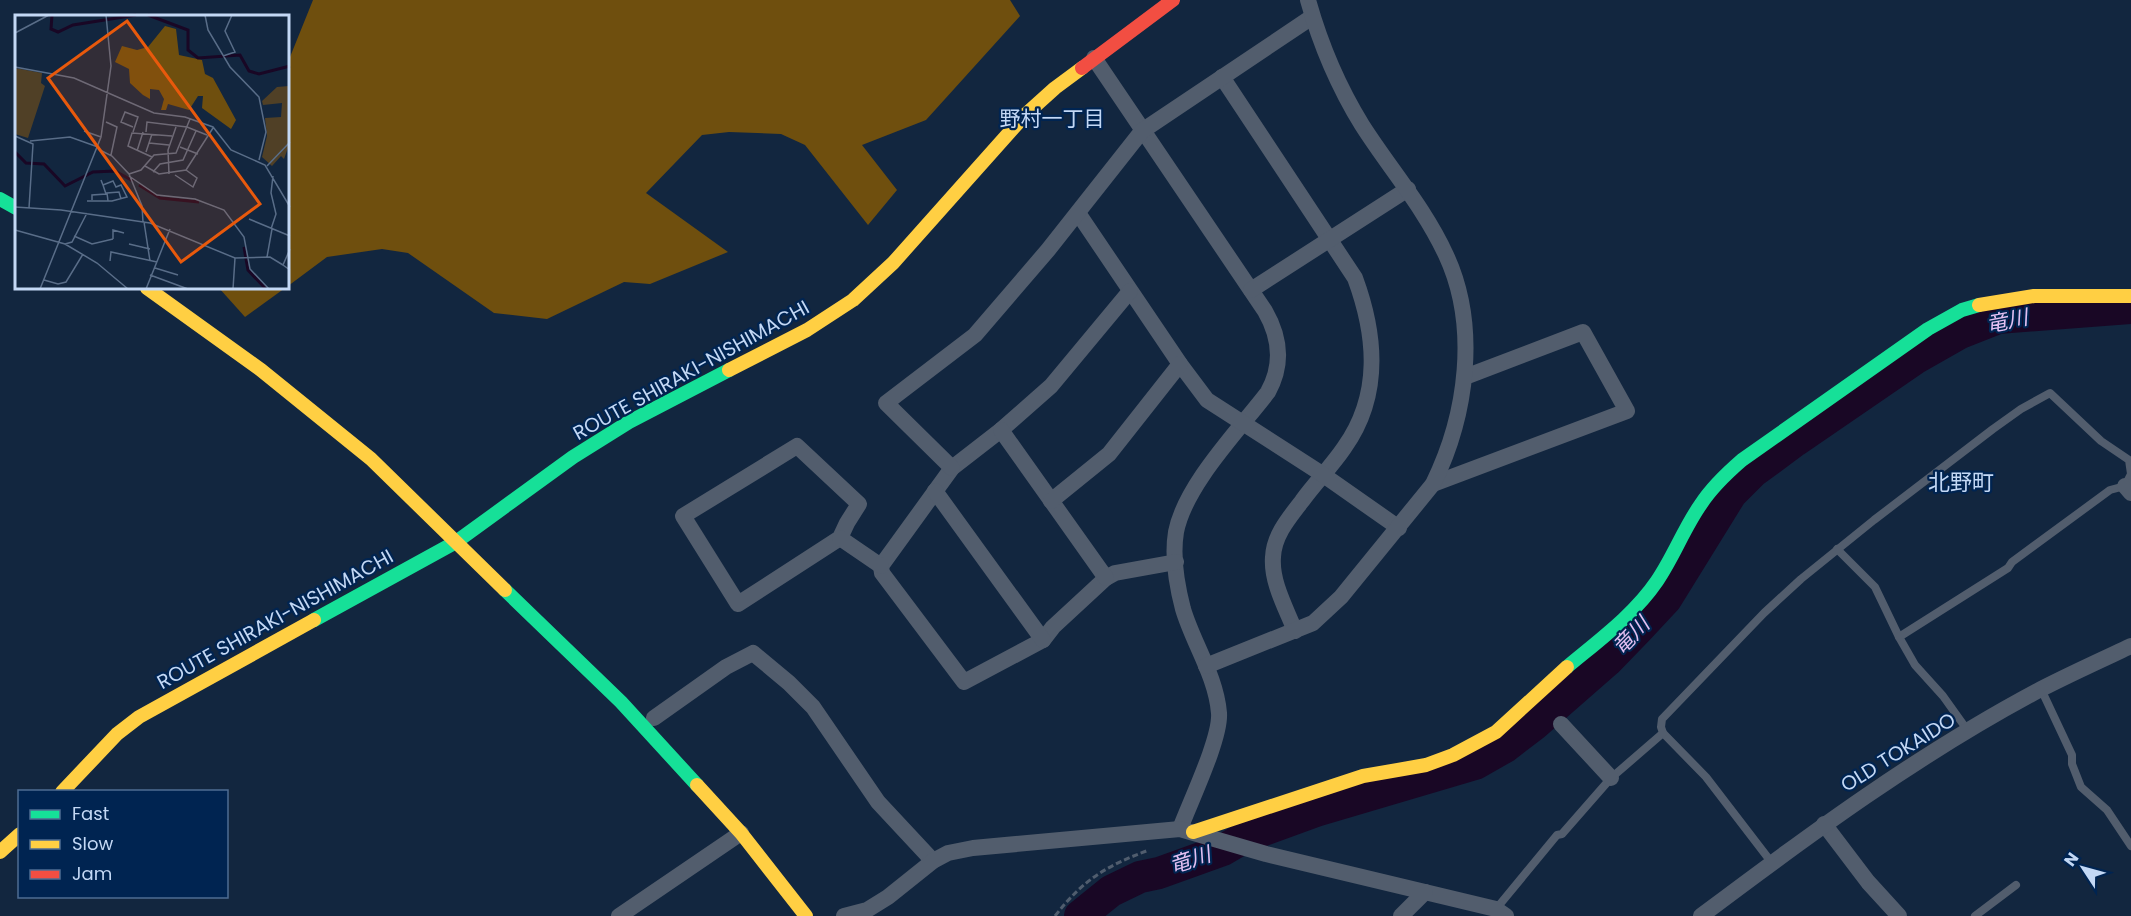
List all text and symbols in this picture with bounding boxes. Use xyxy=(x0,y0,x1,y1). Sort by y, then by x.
inset map xyxy=(15,15,290,290)
district label: 野村一丁目 xyxy=(1000,104,1105,133)
street label: ROUTE SHIRAKI-NISHIMACHI xyxy=(568,293,814,447)
water label: 竜川 xyxy=(1984,302,2032,339)
district label: 北野町 xyxy=(1928,467,1994,498)
street label: ROUTE SHIRAKI-NISHIMACHI xyxy=(152,542,398,696)
water label: 竜川 xyxy=(1606,609,1657,661)
street label: OLD TOKAIDO xyxy=(1835,706,1961,798)
legend xyxy=(18,790,228,898)
text: Fast xyxy=(72,801,109,826)
text: Slow xyxy=(72,831,114,856)
north arrow xyxy=(2053,838,2113,898)
water label: 竜川 xyxy=(1165,839,1216,880)
text: N xyxy=(2058,848,2084,871)
text: Jam xyxy=(72,861,112,886)

